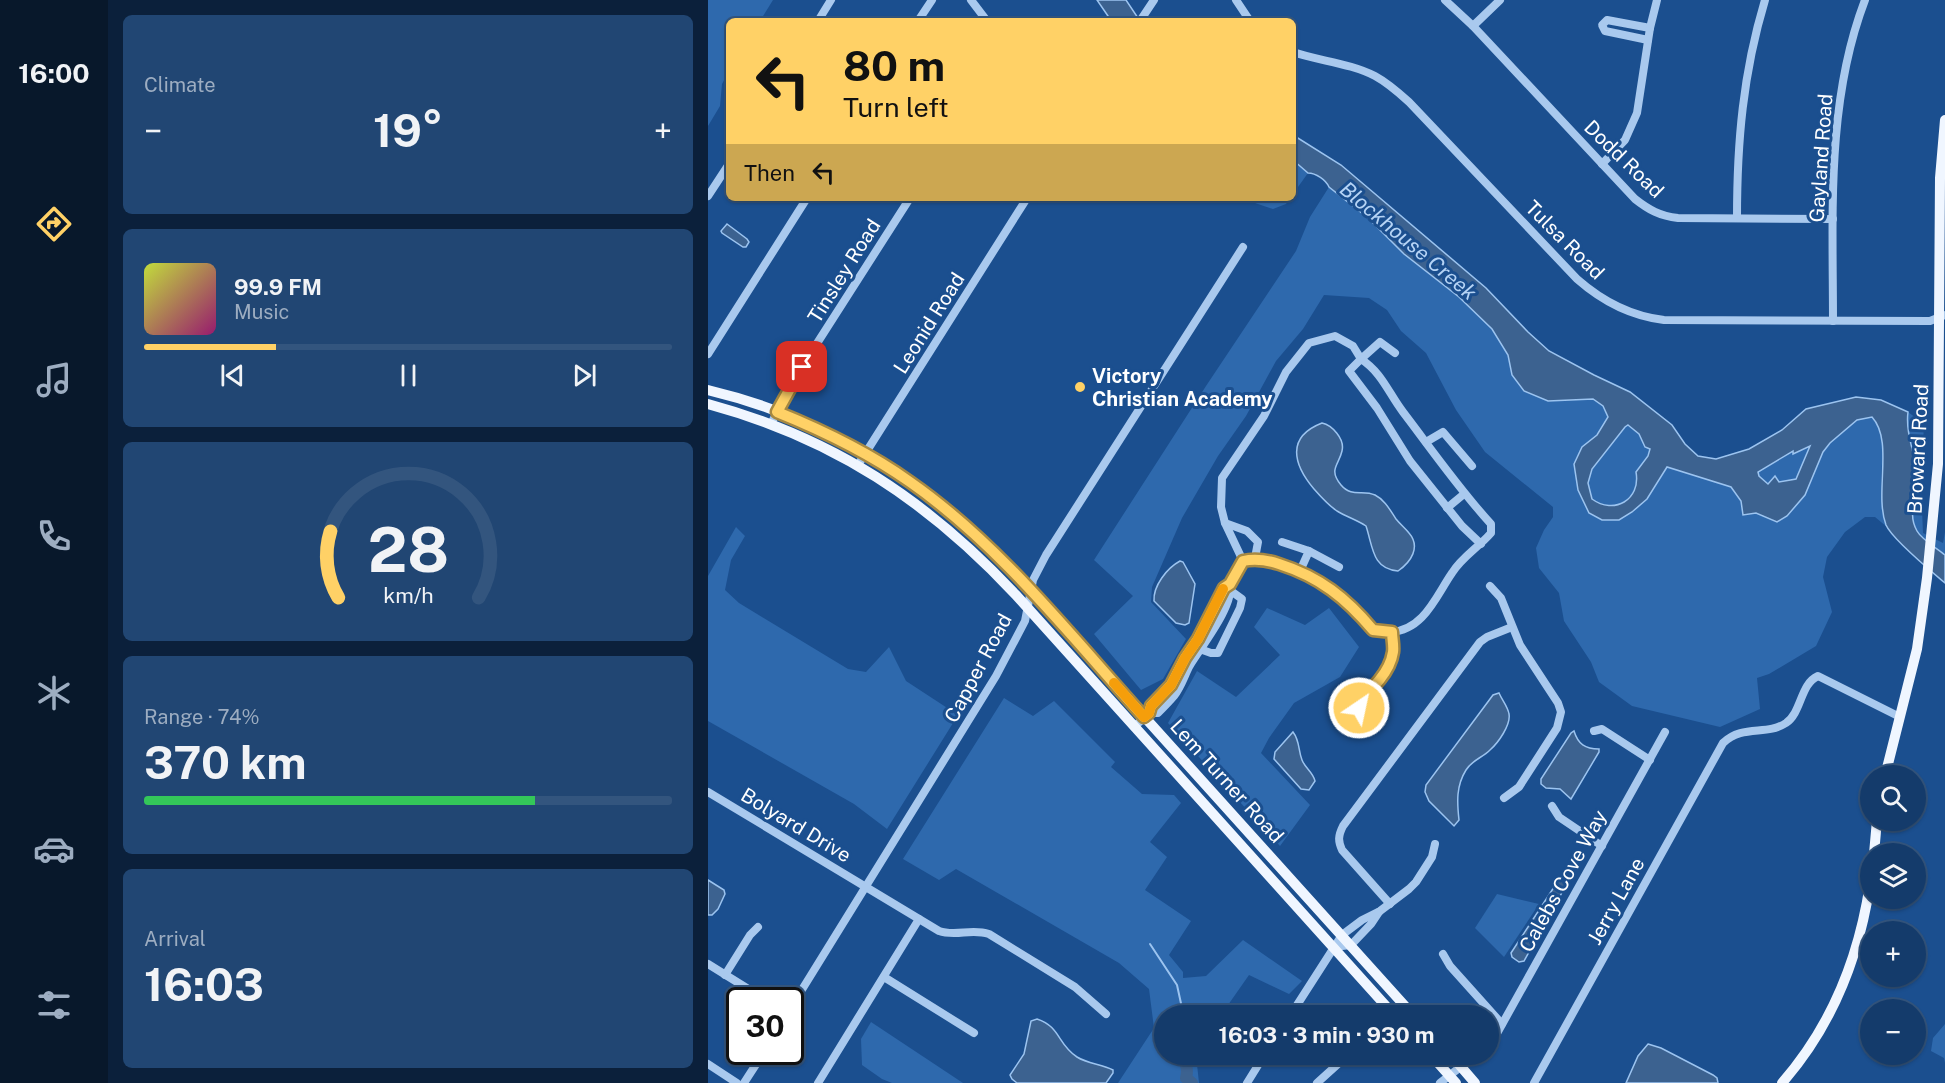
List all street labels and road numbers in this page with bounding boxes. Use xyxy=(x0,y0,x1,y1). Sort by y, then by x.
street label: Gayland Road xyxy=(1805,93,1837,223)
street label: Dodd Road xyxy=(1579,115,1669,203)
street label: Tulsa Road xyxy=(1521,196,1609,284)
street label: Tinsley Road xyxy=(803,215,885,327)
street label: Leonid Road xyxy=(888,268,970,378)
street label: Broward Road xyxy=(1903,383,1933,515)
street label: Capper Road xyxy=(939,609,1017,727)
street label: Lem Turner Road xyxy=(1165,714,1289,848)
street label: Bolyard Drive xyxy=(737,783,855,867)
street label: Calebs Cove Way xyxy=(1514,806,1612,956)
street label: Jerry Lane xyxy=(1582,853,1650,949)

